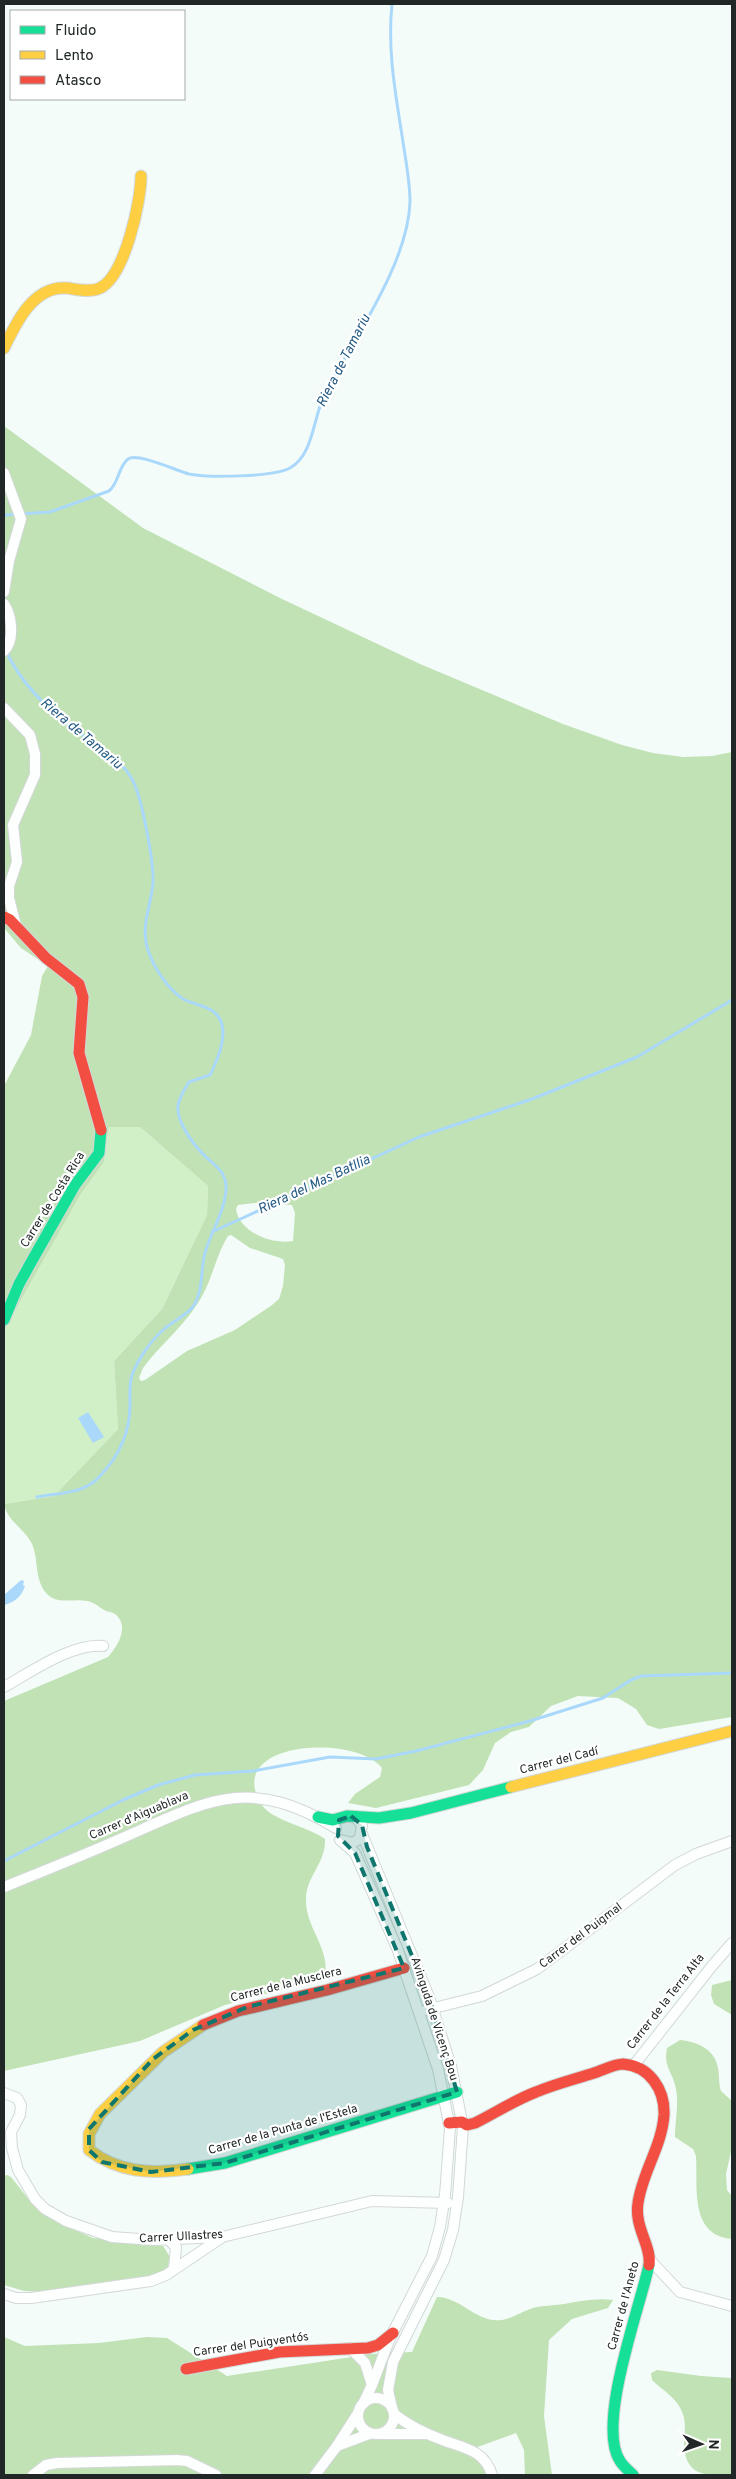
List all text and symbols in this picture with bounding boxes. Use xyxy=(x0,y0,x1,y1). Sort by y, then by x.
legend xyxy=(10,10,185,100)
text: Fluido xyxy=(55,22,96,41)
text: Lento xyxy=(55,47,94,66)
text: Atasco xyxy=(55,72,101,91)
water label: Riera de Tamariu xyxy=(313,311,375,410)
water label: Riera de Tamariu xyxy=(37,695,126,773)
street label: Carrer de Costa Rica xyxy=(17,1149,89,1251)
water label: Riera del Mas Batllia xyxy=(255,1151,374,1219)
street label: Carrer del Cadí xyxy=(518,1743,601,1778)
street label: Carrer d'Aiguablava xyxy=(87,1788,191,1844)
street label: Carrer del Puigmal xyxy=(536,1899,626,1973)
street label: Carrer de la Terra Alta xyxy=(624,1951,708,2053)
street label: Avinguda de Vicenç Bou xyxy=(406,1955,462,2083)
street label: Carrer de la Musclera xyxy=(229,1963,343,2007)
street label: Carrer de la Punta de l'Estela xyxy=(207,2101,359,2159)
street label: Carrer Ullastres xyxy=(139,2227,223,2247)
street label: Carrer de l'Aneto xyxy=(604,2259,644,2352)
street label: Carrer del Puigventós xyxy=(192,2329,310,2361)
north arrow xyxy=(676,2419,726,2469)
text: N xyxy=(704,2439,721,2450)

